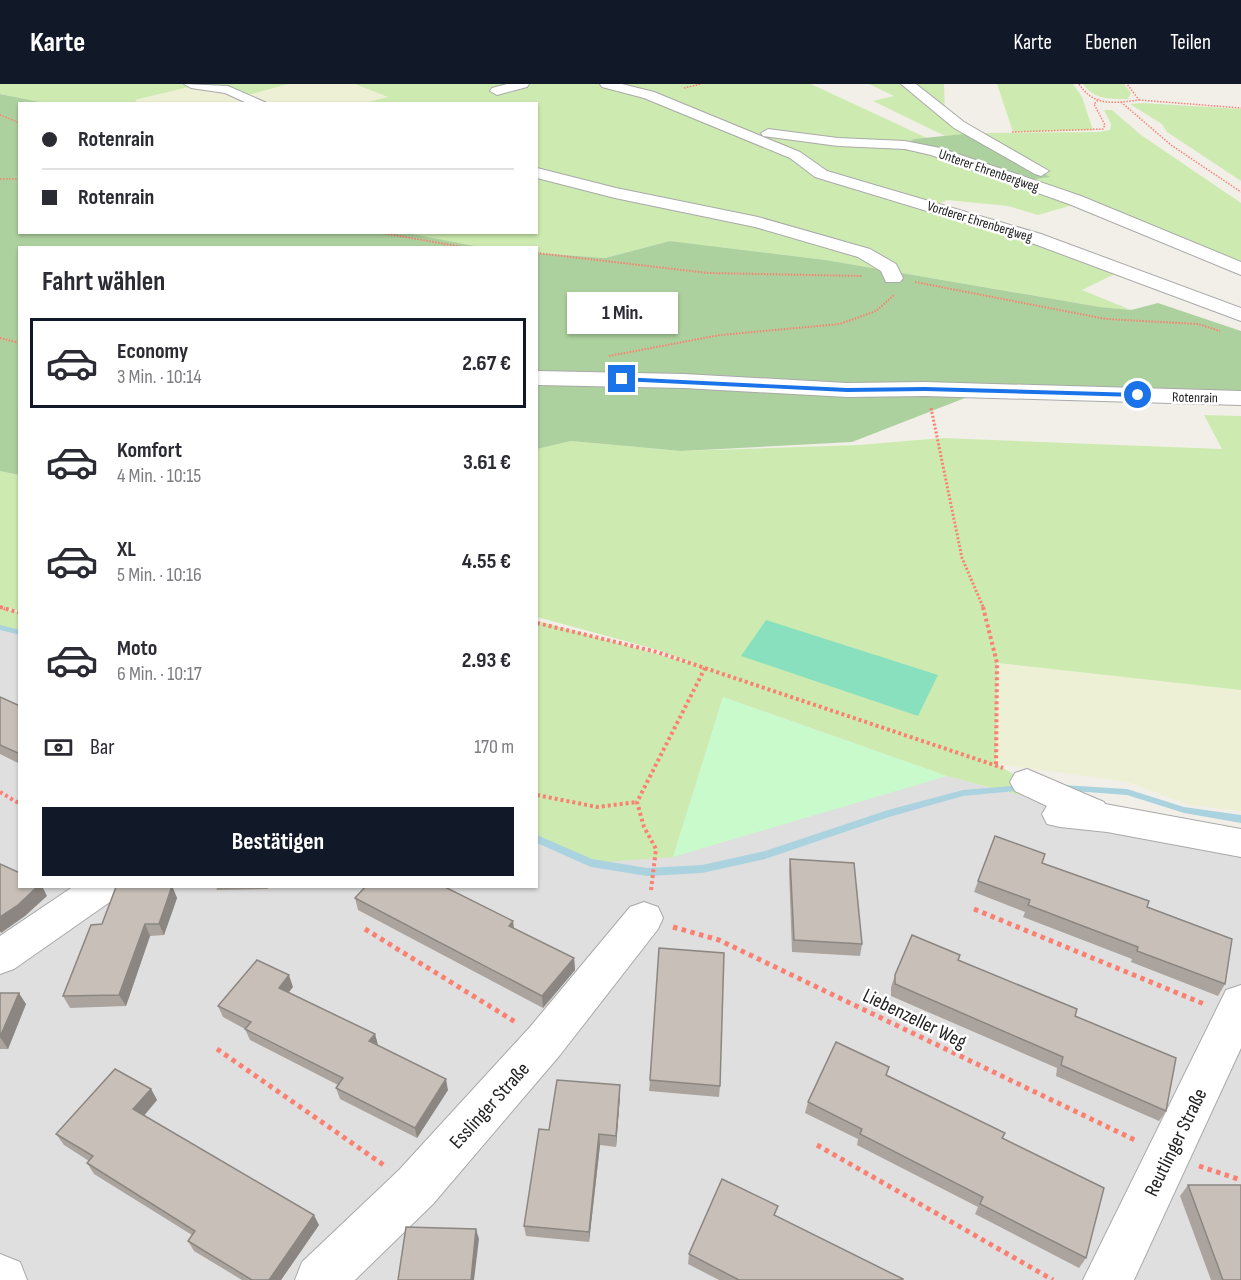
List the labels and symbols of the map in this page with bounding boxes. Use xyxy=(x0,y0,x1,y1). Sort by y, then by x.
street label: Unterer Ehrenbergweg xyxy=(936,145,1042,196)
street label: Vorderer Ehrenbergweg xyxy=(925,197,1035,246)
callout: 1 Min. xyxy=(566,292,678,334)
route end xyxy=(608,365,635,392)
route start xyxy=(1124,381,1151,408)
street label: Rotenrain xyxy=(1172,389,1218,406)
street label: Liebenzeller Weg xyxy=(859,984,970,1054)
street label: Esslinger Straße xyxy=(445,1058,535,1154)
street label: Reutlinger Straße xyxy=(1139,1085,1212,1200)

